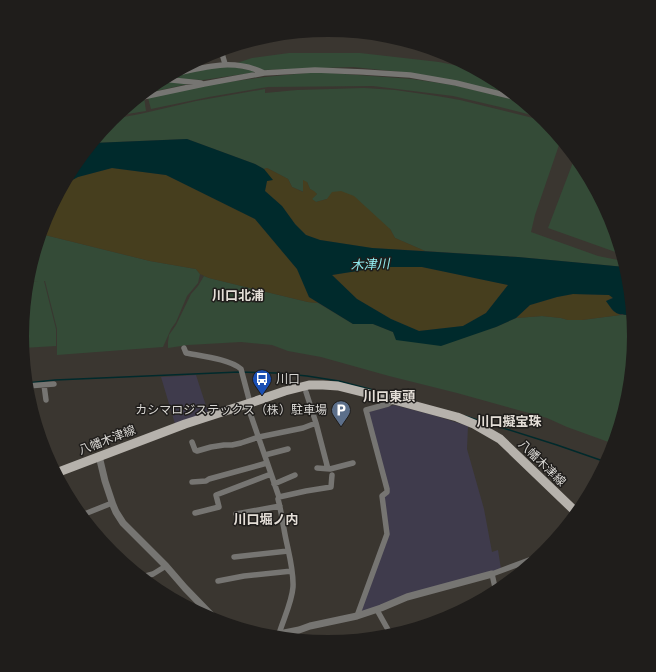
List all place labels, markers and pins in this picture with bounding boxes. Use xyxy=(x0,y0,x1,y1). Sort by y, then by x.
bus stop icon: 川口 xyxy=(251,368,273,396)
place label: 川口 xyxy=(276,372,300,386)
parking icon: カシマロジステックス（株）駐車場 xyxy=(330,399,352,427)
place label: カシマロジステックス（株）駐車場 xyxy=(135,403,327,417)

